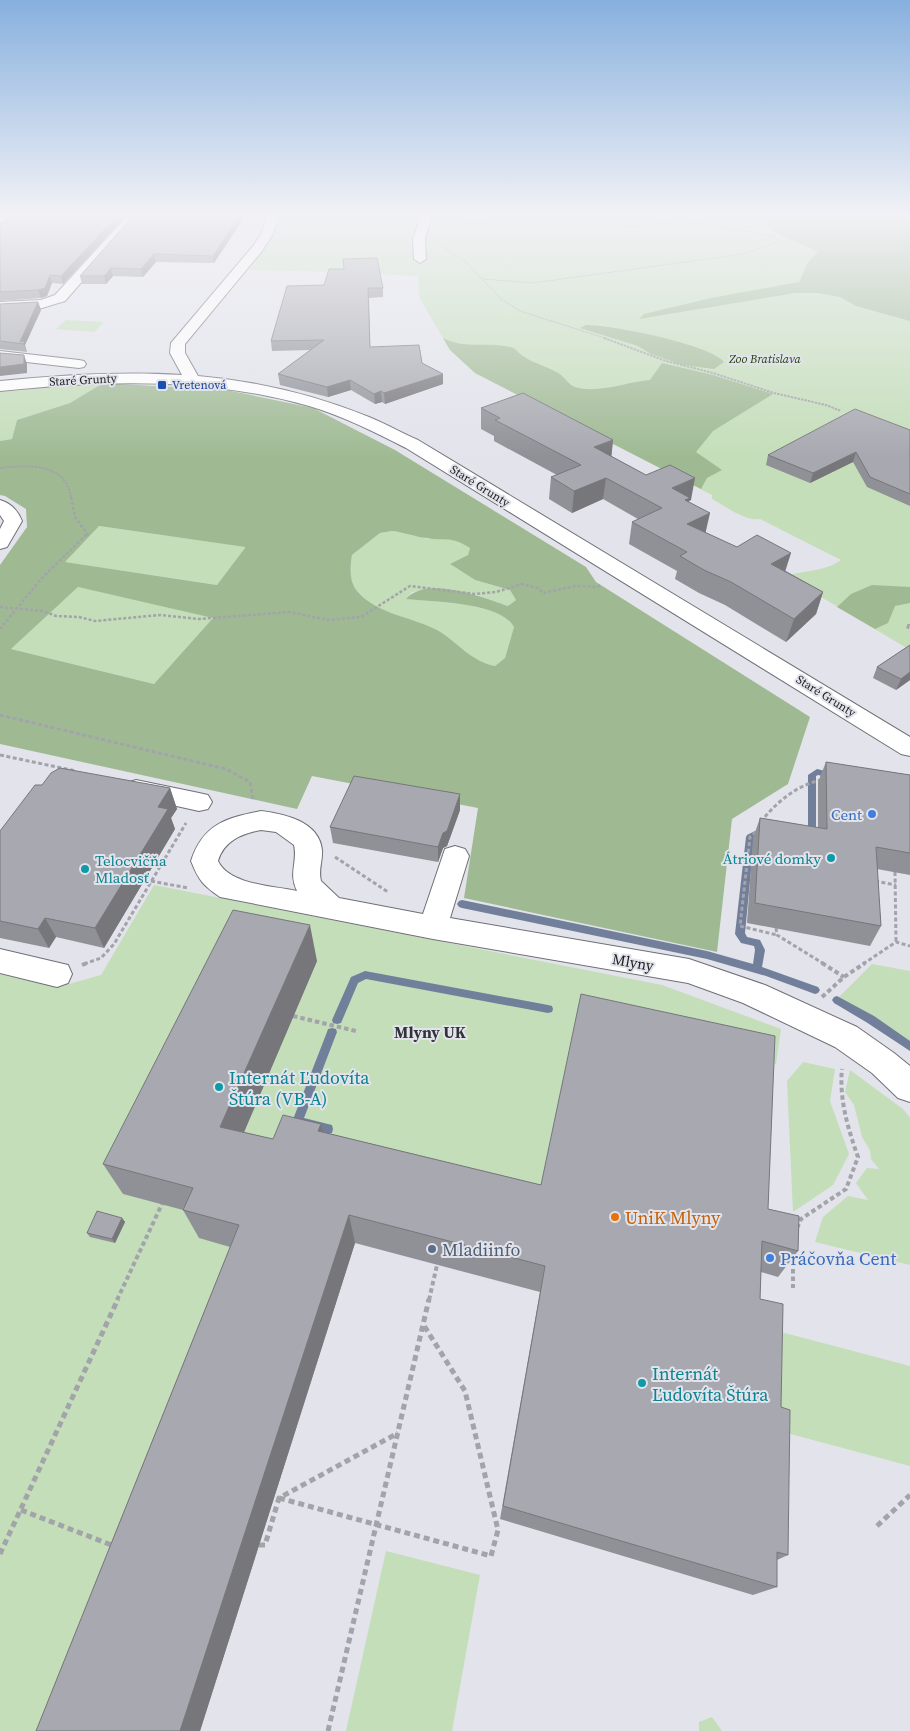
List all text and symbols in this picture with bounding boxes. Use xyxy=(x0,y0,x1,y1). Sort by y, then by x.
park label: Zoo Bratislava xyxy=(728,351,802,367)
street label: Staré Grunty xyxy=(49,370,118,390)
place label: Vretenová xyxy=(172,377,227,393)
marker: Vretenová xyxy=(156,379,168,391)
street label: Staré Grunty xyxy=(447,461,514,511)
street label: Staré Grunty xyxy=(793,671,860,721)
place label: Cent xyxy=(831,804,862,825)
marker: Cent xyxy=(866,808,878,820)
place label: Átriové domky xyxy=(723,848,821,869)
place label: Telocvičňa Mladosť xyxy=(95,850,167,888)
marker: Átriové domky xyxy=(825,852,837,864)
marker: Telocvičňa Mladosť xyxy=(79,863,91,875)
street label: Mlyny xyxy=(611,948,656,976)
district label: Mlyny UK xyxy=(394,1021,467,1043)
place label: Internát Ľudovíta Štúra (VB-A) xyxy=(229,1065,370,1111)
marker: Internát Ľudovíta Štúra (VB-A) xyxy=(213,1081,225,1093)
place label: UniK Mlyny xyxy=(625,1205,721,1230)
marker: UniK Mlyny xyxy=(609,1211,621,1223)
place label: Mladiinfo xyxy=(442,1237,521,1262)
marker: Mladiinfo xyxy=(426,1243,438,1255)
place label: Práčovňa Cent xyxy=(780,1246,896,1271)
marker: Práčovňa Cent xyxy=(764,1252,776,1264)
place label: Internát Ľudovíta Štúra xyxy=(652,1361,769,1407)
marker: Internát Ľudovíta Štúra xyxy=(636,1377,648,1389)

